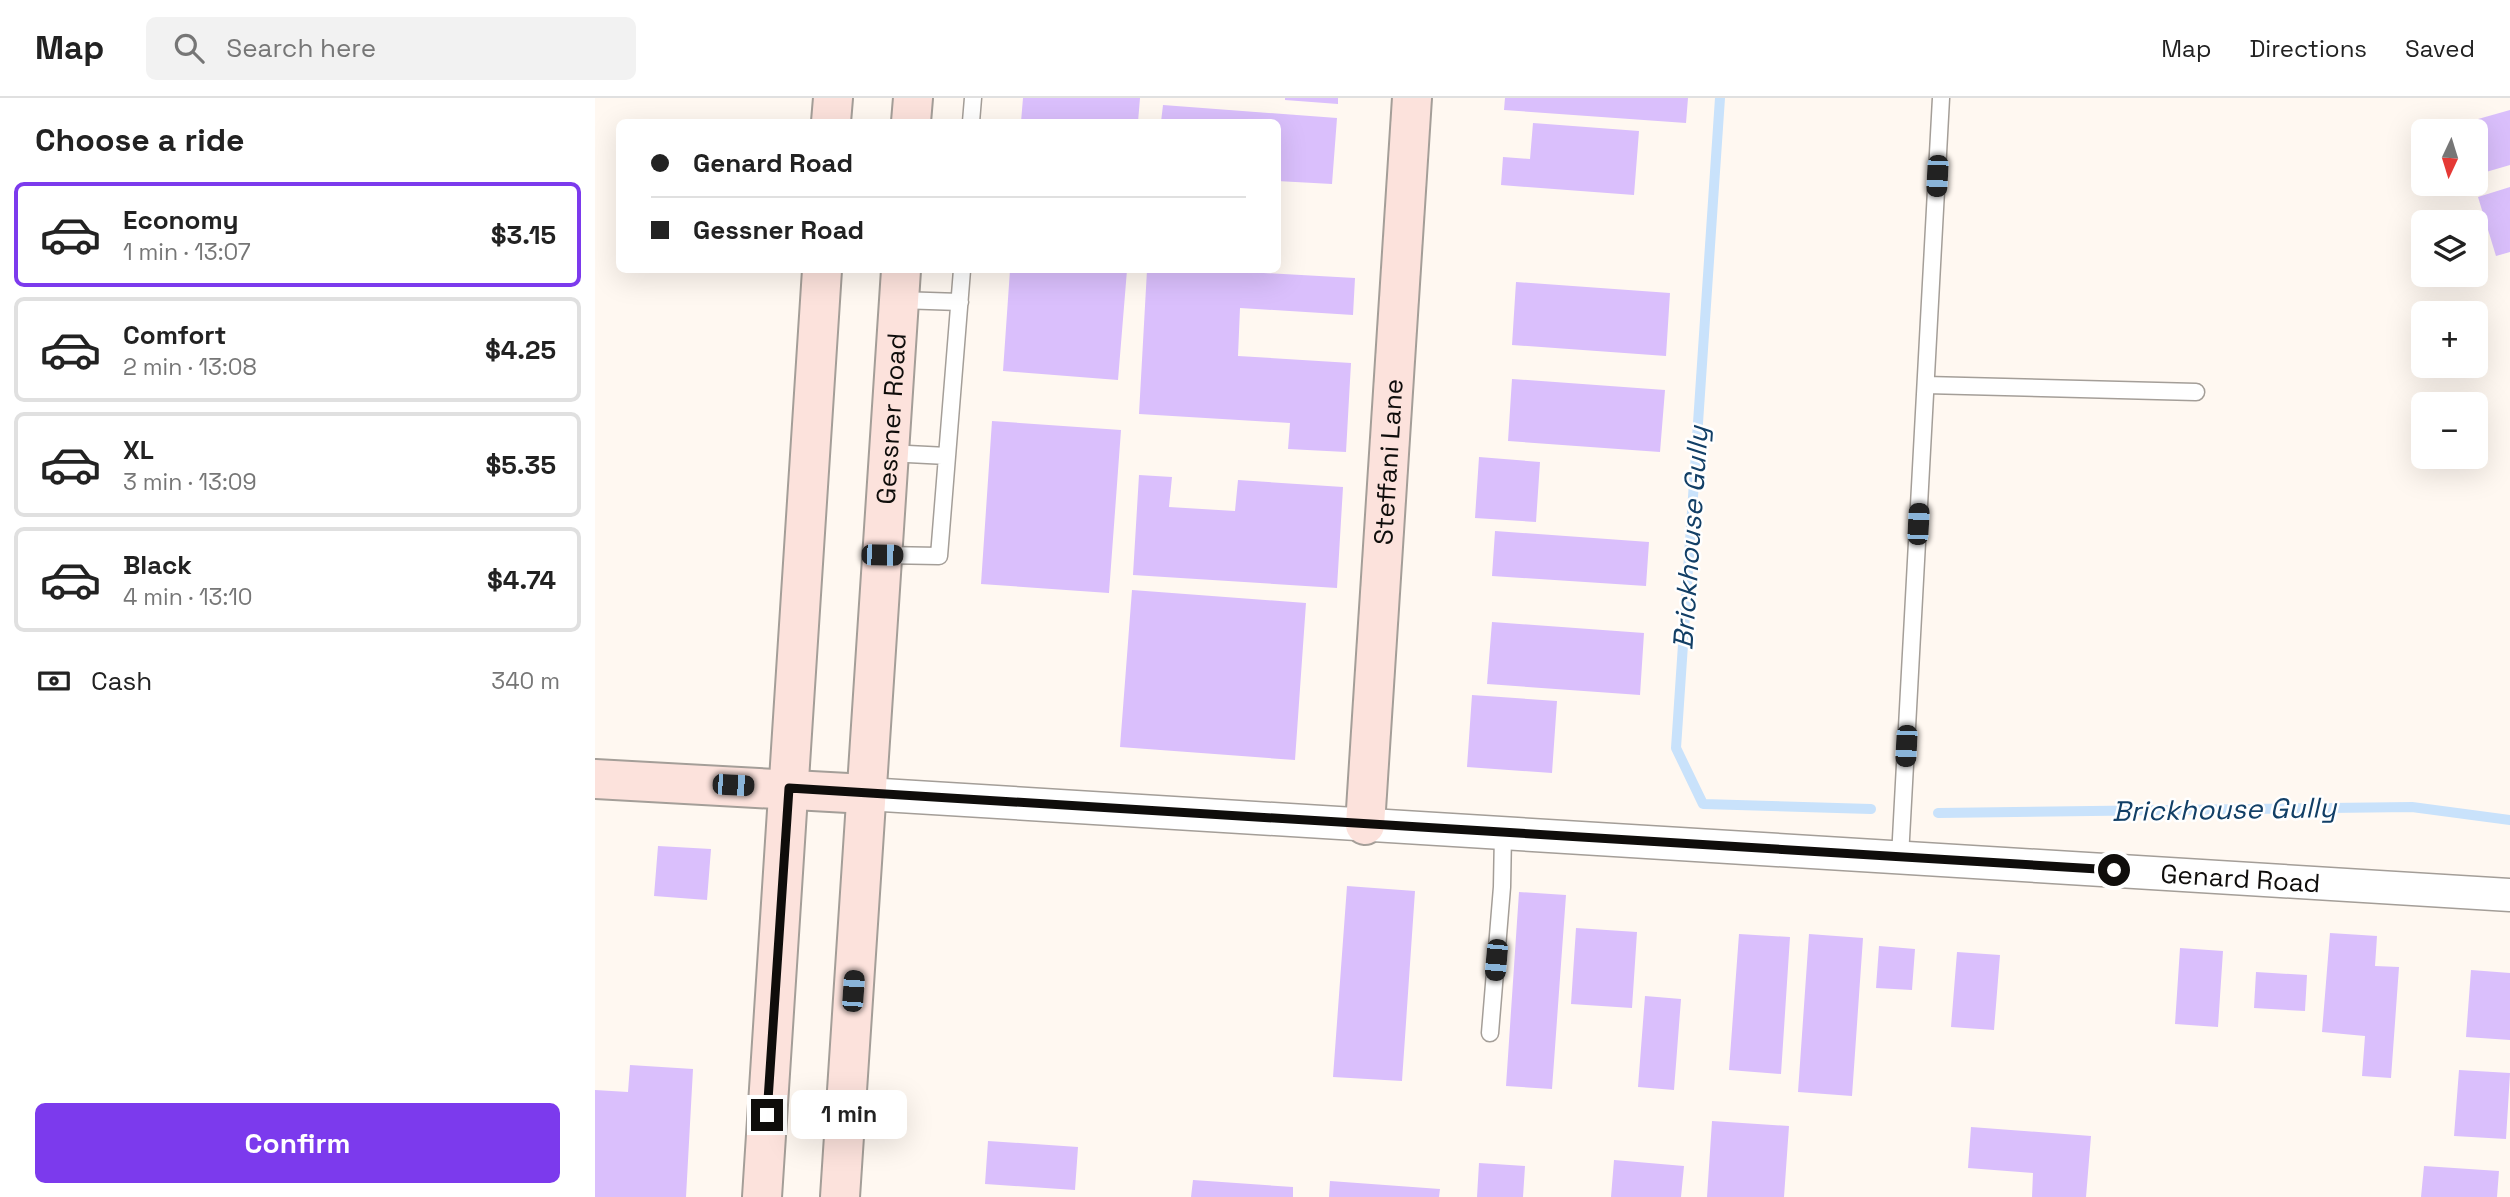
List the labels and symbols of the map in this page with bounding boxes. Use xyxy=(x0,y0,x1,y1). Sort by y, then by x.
north arrow xyxy=(2411,119,2489,196)
car xyxy=(1926,154,1949,198)
street label: Gessner Road xyxy=(869,332,914,505)
street label: Steffani Lane xyxy=(1366,378,1411,546)
water label: Brickhouse Gully xyxy=(1664,423,1716,651)
car xyxy=(1907,502,1930,546)
car xyxy=(861,544,904,566)
car xyxy=(1895,724,1918,768)
car xyxy=(712,773,755,797)
water label: Brickhouse Gully xyxy=(2112,789,2338,829)
route start xyxy=(2098,854,2130,886)
street label: Genard Road xyxy=(2159,857,2321,900)
car xyxy=(1484,938,1509,982)
car xyxy=(842,969,865,1013)
callout: 1 min xyxy=(791,1090,907,1140)
route end xyxy=(751,1099,783,1131)

